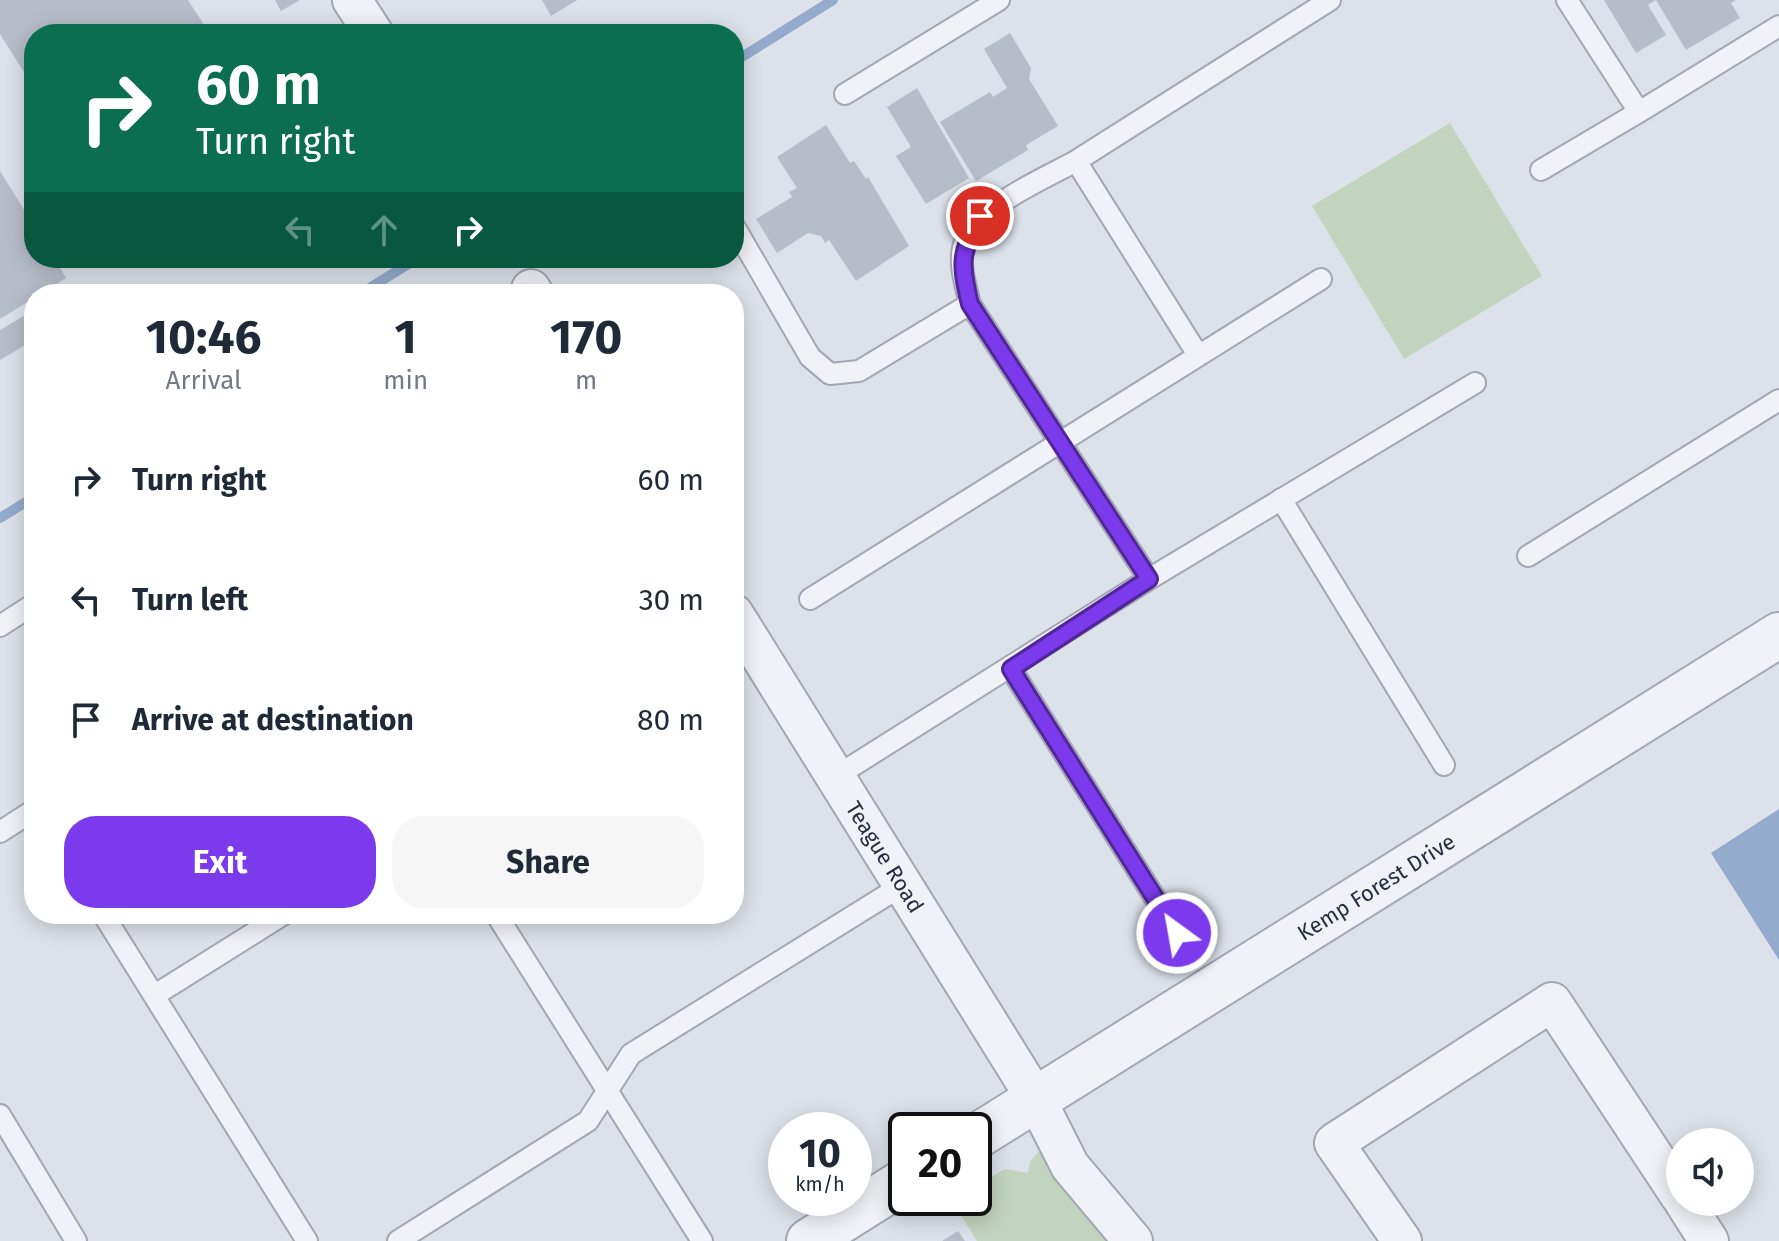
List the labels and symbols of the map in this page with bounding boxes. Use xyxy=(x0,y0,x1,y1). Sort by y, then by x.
pin xyxy=(946,182,1014,250)
street label: Teague Road xyxy=(840,796,930,918)
street label: Kemp Forest Drive xyxy=(1292,827,1460,946)
position arrow xyxy=(1135,891,1219,975)
speed limit sign: 20 xyxy=(888,1112,992,1216)

